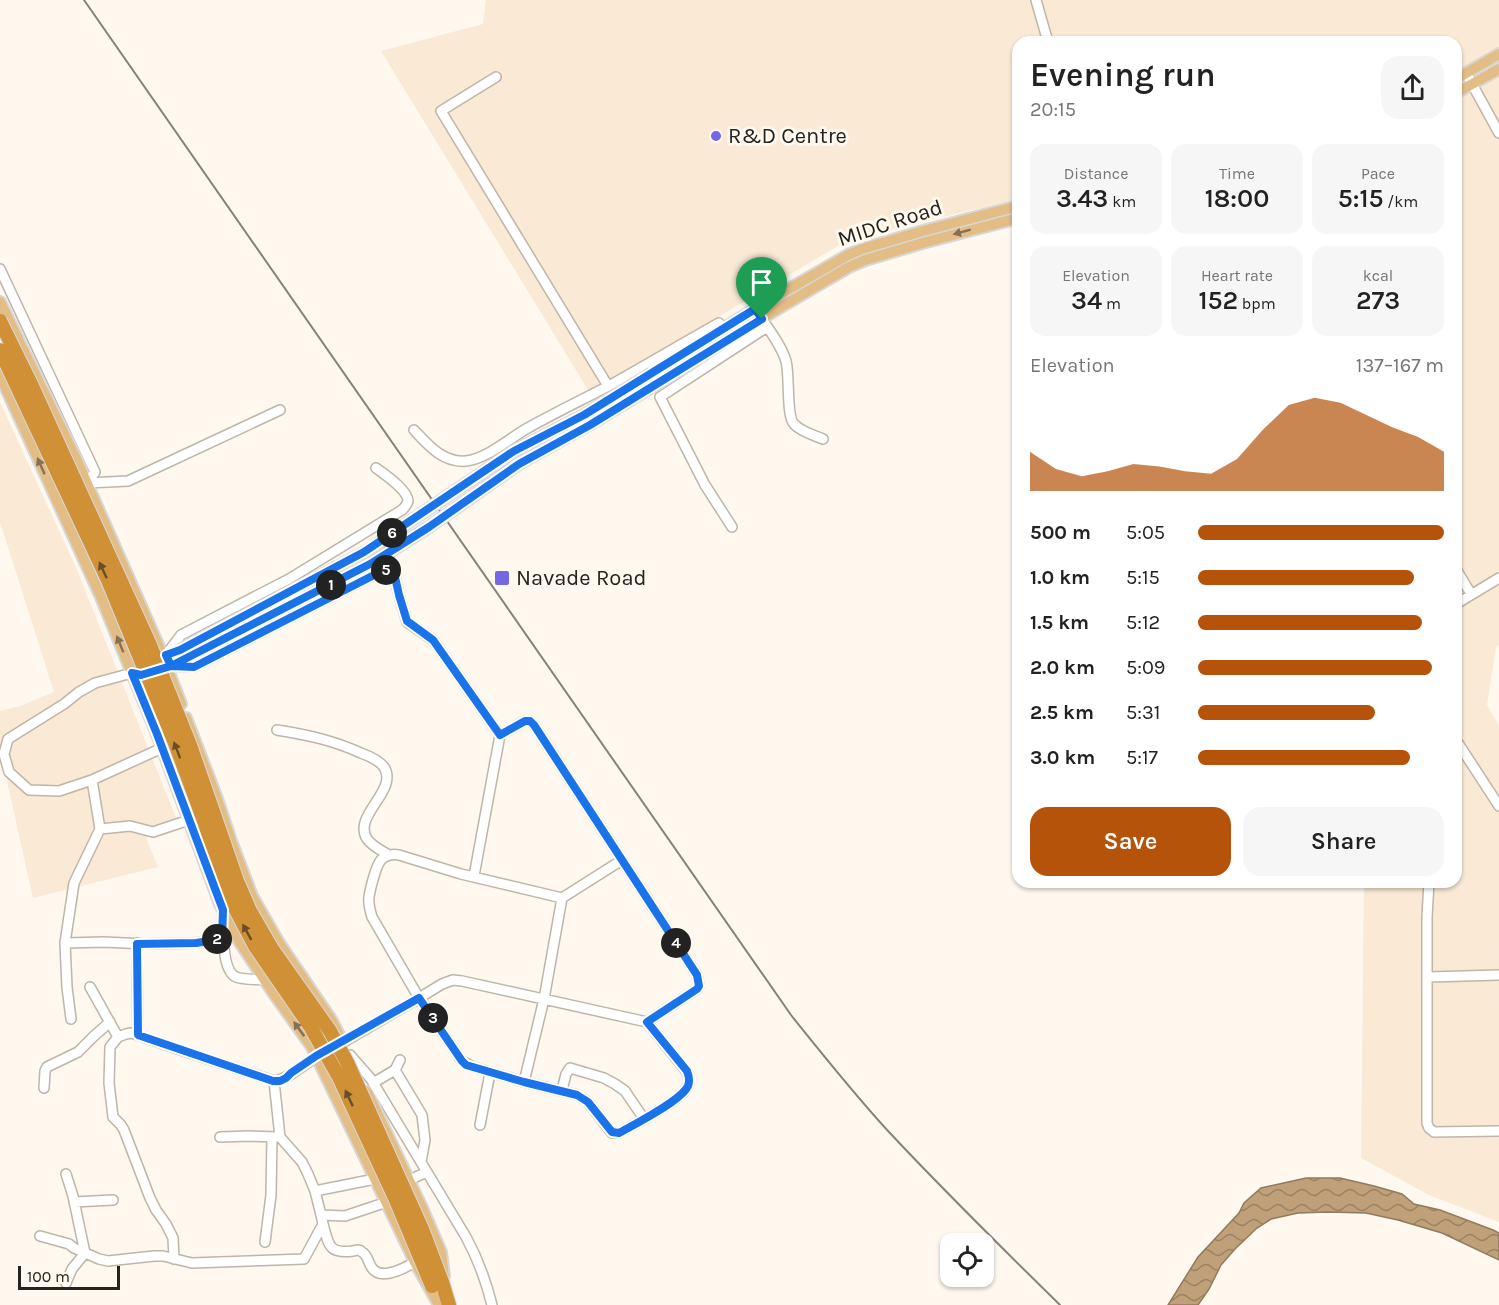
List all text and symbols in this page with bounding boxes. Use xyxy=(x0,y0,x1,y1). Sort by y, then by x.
text: Evening run xyxy=(1030,56,1216,94)
button: share xyxy=(1381,56,1444,119)
text: 20:15 xyxy=(1030,98,1076,121)
place label: R&D Centre xyxy=(728,123,847,149)
marker: R&D Centre xyxy=(709,129,723,143)
text: Distance xyxy=(1064,164,1128,183)
text: Time xyxy=(1219,164,1255,183)
text: Pace xyxy=(1361,164,1395,183)
text: 3.43 xyxy=(1056,183,1108,214)
text: 18:00 xyxy=(1205,183,1269,214)
text: 5:15 xyxy=(1338,183,1384,214)
text: km xyxy=(1108,192,1136,211)
text: /km xyxy=(1384,192,1418,211)
street label: MIDC Road xyxy=(834,194,946,252)
one-way arrow xyxy=(953,228,971,237)
pin xyxy=(736,257,787,319)
icon: arrive xyxy=(745,266,778,299)
text: Elevation xyxy=(1062,266,1130,285)
text: Heart rate xyxy=(1201,266,1273,285)
text: kcal xyxy=(1363,266,1393,285)
text: 34 xyxy=(1071,285,1102,316)
text: 152 xyxy=(1198,285,1238,316)
text: 273 xyxy=(1356,285,1400,316)
text: m xyxy=(1102,294,1121,313)
text: bpm xyxy=(1238,294,1276,313)
text: Elevation xyxy=(1030,354,1115,377)
text: 137–167 m xyxy=(1356,354,1444,377)
one-way arrow xyxy=(36,458,45,475)
pin: 6 xyxy=(377,518,407,548)
text: 500 m xyxy=(1030,521,1091,544)
text: 5:05 xyxy=(1126,521,1165,544)
text: 6 xyxy=(387,523,397,542)
pin: 5 xyxy=(371,555,401,585)
text: 5 xyxy=(381,560,391,579)
one-way arrow xyxy=(99,561,108,578)
place label: Navade Road xyxy=(516,565,647,591)
text: 1.0 km xyxy=(1030,566,1090,589)
text: 5:15 xyxy=(1126,566,1160,589)
marker: Navade Road xyxy=(493,569,511,587)
pin: 1 xyxy=(316,570,346,600)
text: 1 xyxy=(328,575,334,594)
text: 1.5 km xyxy=(1030,611,1089,634)
text: 5:12 xyxy=(1126,611,1160,634)
one-way arrow xyxy=(115,635,124,653)
text: 2.0 km xyxy=(1030,656,1095,679)
text: 5:09 xyxy=(1126,656,1165,679)
text: 2.5 km xyxy=(1030,701,1094,724)
text: 5:31 xyxy=(1126,701,1160,724)
one-way arrow xyxy=(172,741,182,759)
text: 3.0 km xyxy=(1030,746,1095,769)
text: 5:17 xyxy=(1126,746,1158,769)
button: Save xyxy=(1030,807,1231,876)
button: Share xyxy=(1243,807,1444,876)
pin: 2 xyxy=(202,924,232,954)
one-way arrow xyxy=(242,924,253,940)
pin: 4 xyxy=(661,928,691,958)
text: 2 xyxy=(212,929,222,948)
text: 4 xyxy=(671,933,681,952)
pin: 3 xyxy=(418,1003,448,1033)
text: 3 xyxy=(428,1008,438,1027)
one-way arrow xyxy=(293,1021,305,1036)
one-way arrow xyxy=(344,1088,354,1106)
map controls xyxy=(940,1233,994,1287)
button: locate xyxy=(940,1233,994,1287)
scale bar xyxy=(18,1263,120,1290)
text: 100 m xyxy=(27,1267,70,1286)

